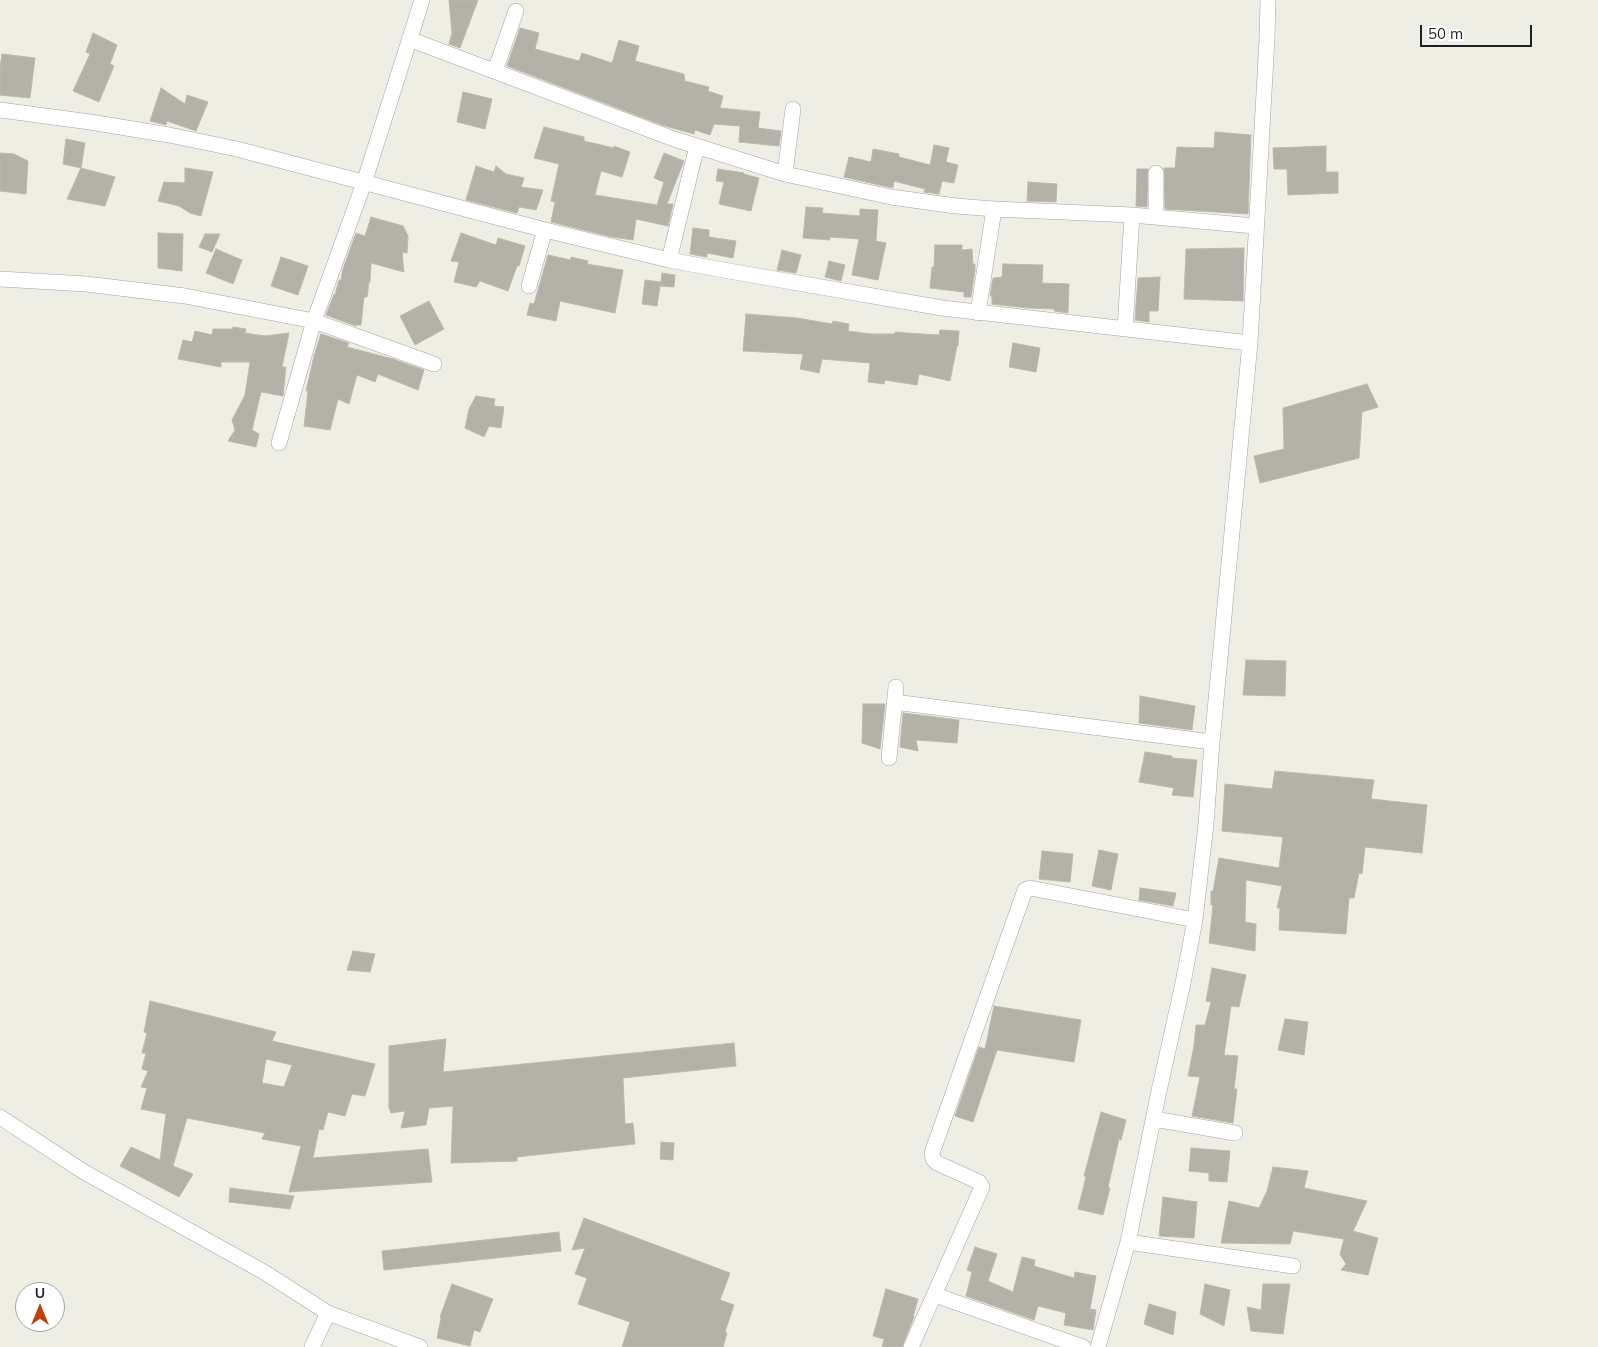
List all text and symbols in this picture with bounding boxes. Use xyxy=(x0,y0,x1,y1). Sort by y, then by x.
scale bar xyxy=(1423,15,1536,47)
text: 50 m xyxy=(1428,24,1463,43)
north arrow xyxy=(15,1282,65,1332)
text: U xyxy=(35,1284,45,1302)

